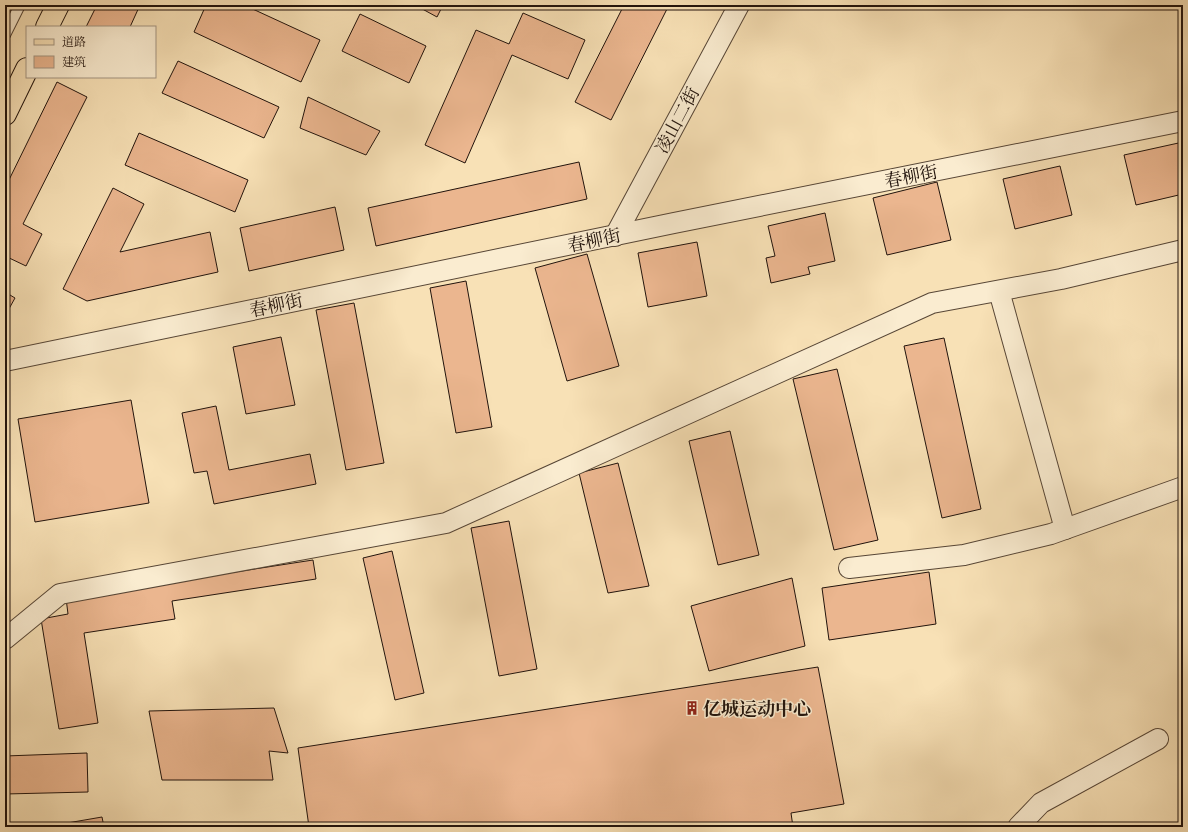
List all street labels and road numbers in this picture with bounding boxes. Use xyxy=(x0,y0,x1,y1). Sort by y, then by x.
street label: 凌山二街 xyxy=(650,83,704,157)
street label: 春柳街 xyxy=(882,160,940,192)
street label: 春柳街 xyxy=(565,223,623,257)
street label: 春柳街 xyxy=(247,288,305,322)

